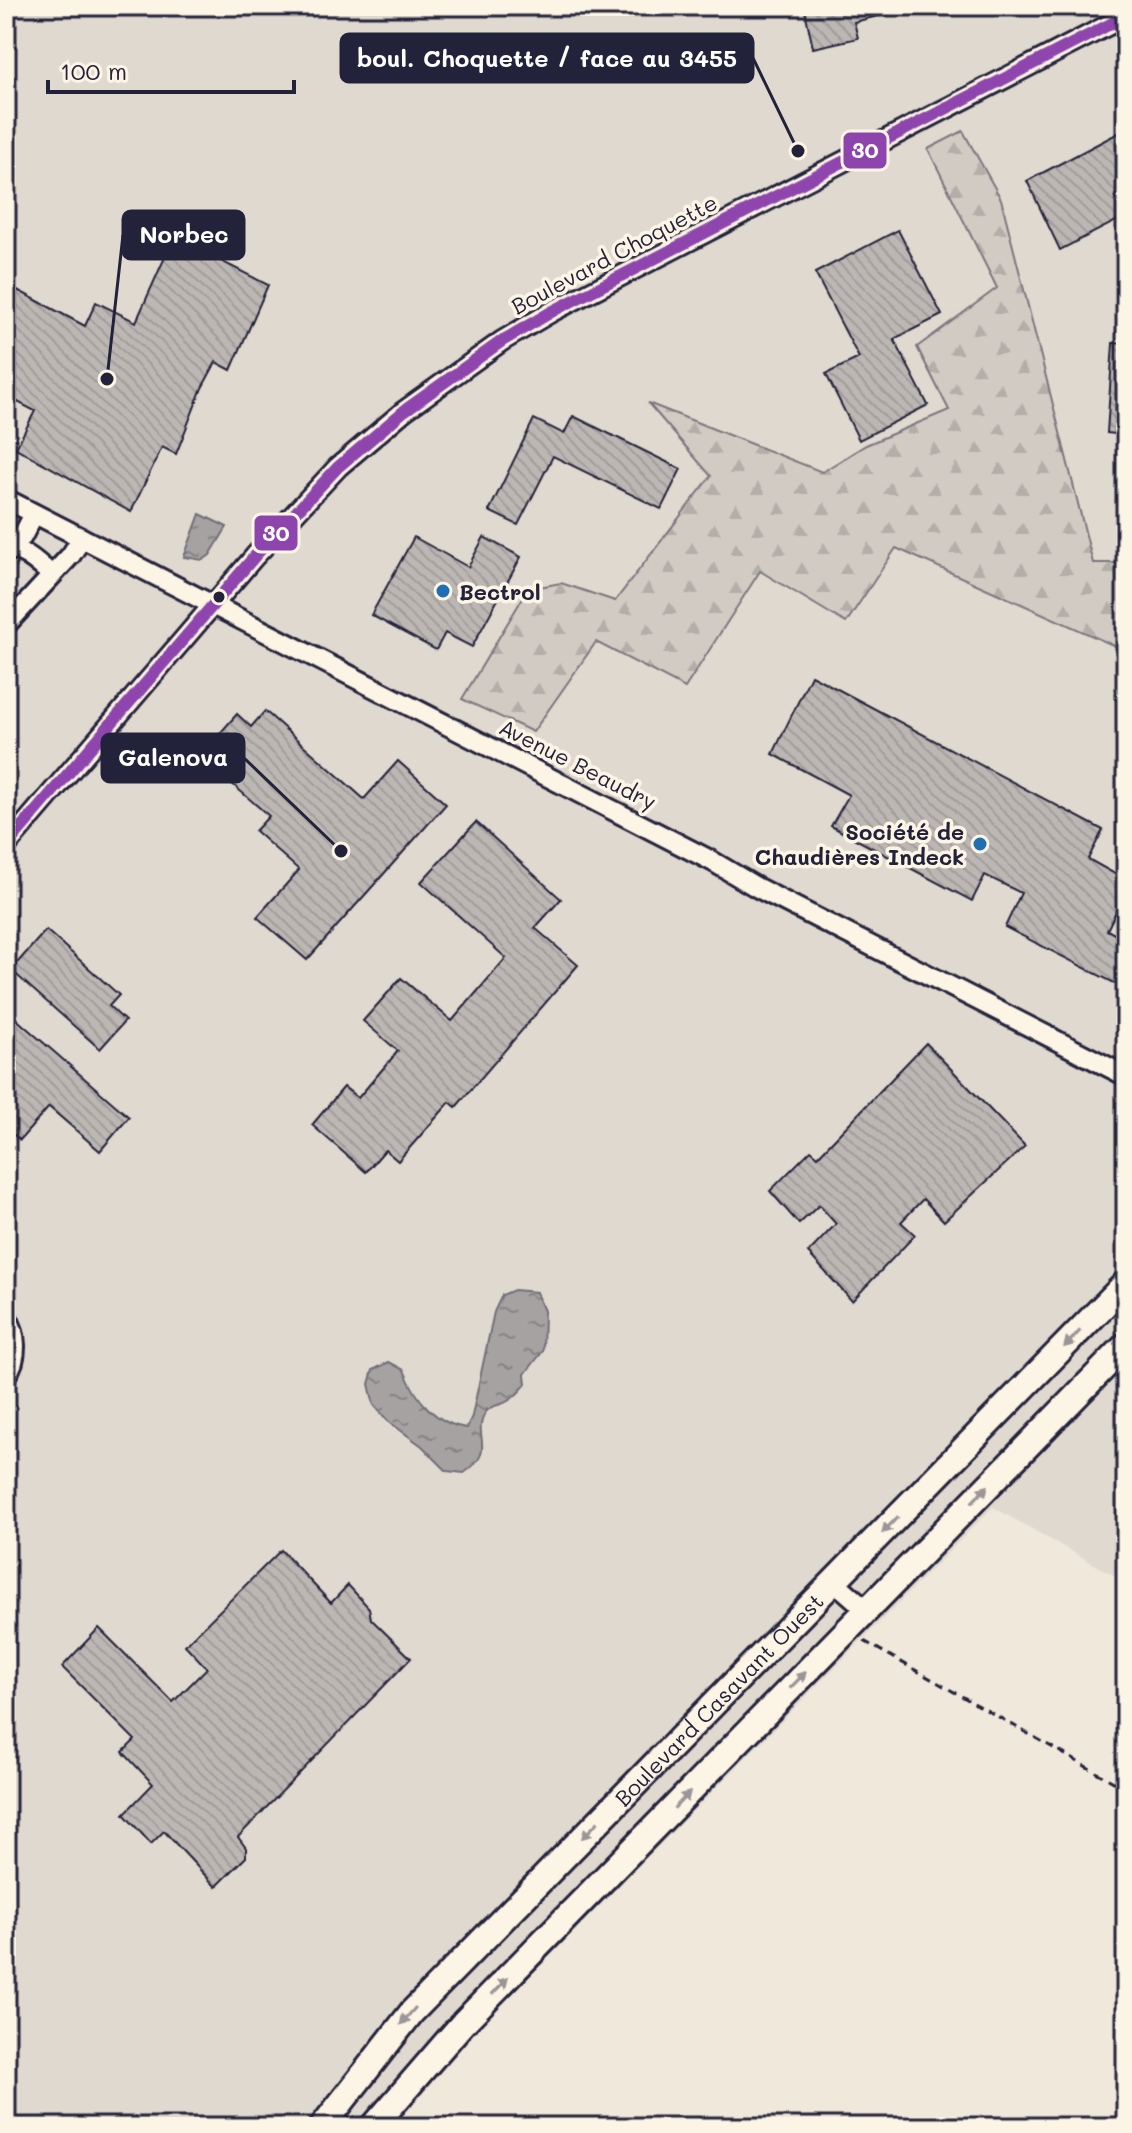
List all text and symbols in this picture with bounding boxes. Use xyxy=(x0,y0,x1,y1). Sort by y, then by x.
callout: boul. Choquette / face au 3455 xyxy=(341,34,753,82)
text: boul. Choquette / face au 3455 xyxy=(357,42,737,73)
scale bar xyxy=(48,44,294,94)
text: 100 m xyxy=(60,55,127,86)
line badge: 30 xyxy=(842,131,888,170)
text: 30 xyxy=(851,135,879,164)
street label: Boulevard Choquette xyxy=(506,187,722,321)
callout: Norbec xyxy=(123,211,244,259)
text: Norbec xyxy=(139,218,229,249)
line badge: 30 xyxy=(253,514,299,552)
text: 30 xyxy=(262,518,290,547)
place label: Bectrol xyxy=(459,577,541,606)
marker: Bectrol xyxy=(434,582,452,600)
unlabelled marker xyxy=(211,589,227,605)
street label: Avenue Beaudry xyxy=(494,712,662,816)
callout: Galenova xyxy=(102,734,244,782)
text: Galenova xyxy=(118,741,228,772)
place label: Société de Chaudières Indeck xyxy=(755,817,964,871)
marker: Société de Chaudières Indeck xyxy=(971,835,989,853)
one-way arrow xyxy=(1063,1329,1081,1348)
one-way arrow xyxy=(971,1485,989,1504)
one-way arrow xyxy=(881,1515,900,1534)
street label: Boulevard Casavant Ouest xyxy=(608,1586,829,1812)
one-way arrow xyxy=(789,1671,807,1690)
one-way arrow xyxy=(672,1791,690,1810)
one-way arrow xyxy=(581,1820,600,1839)
one-way arrow xyxy=(490,1977,508,1996)
one-way arrow xyxy=(400,2007,418,2026)

